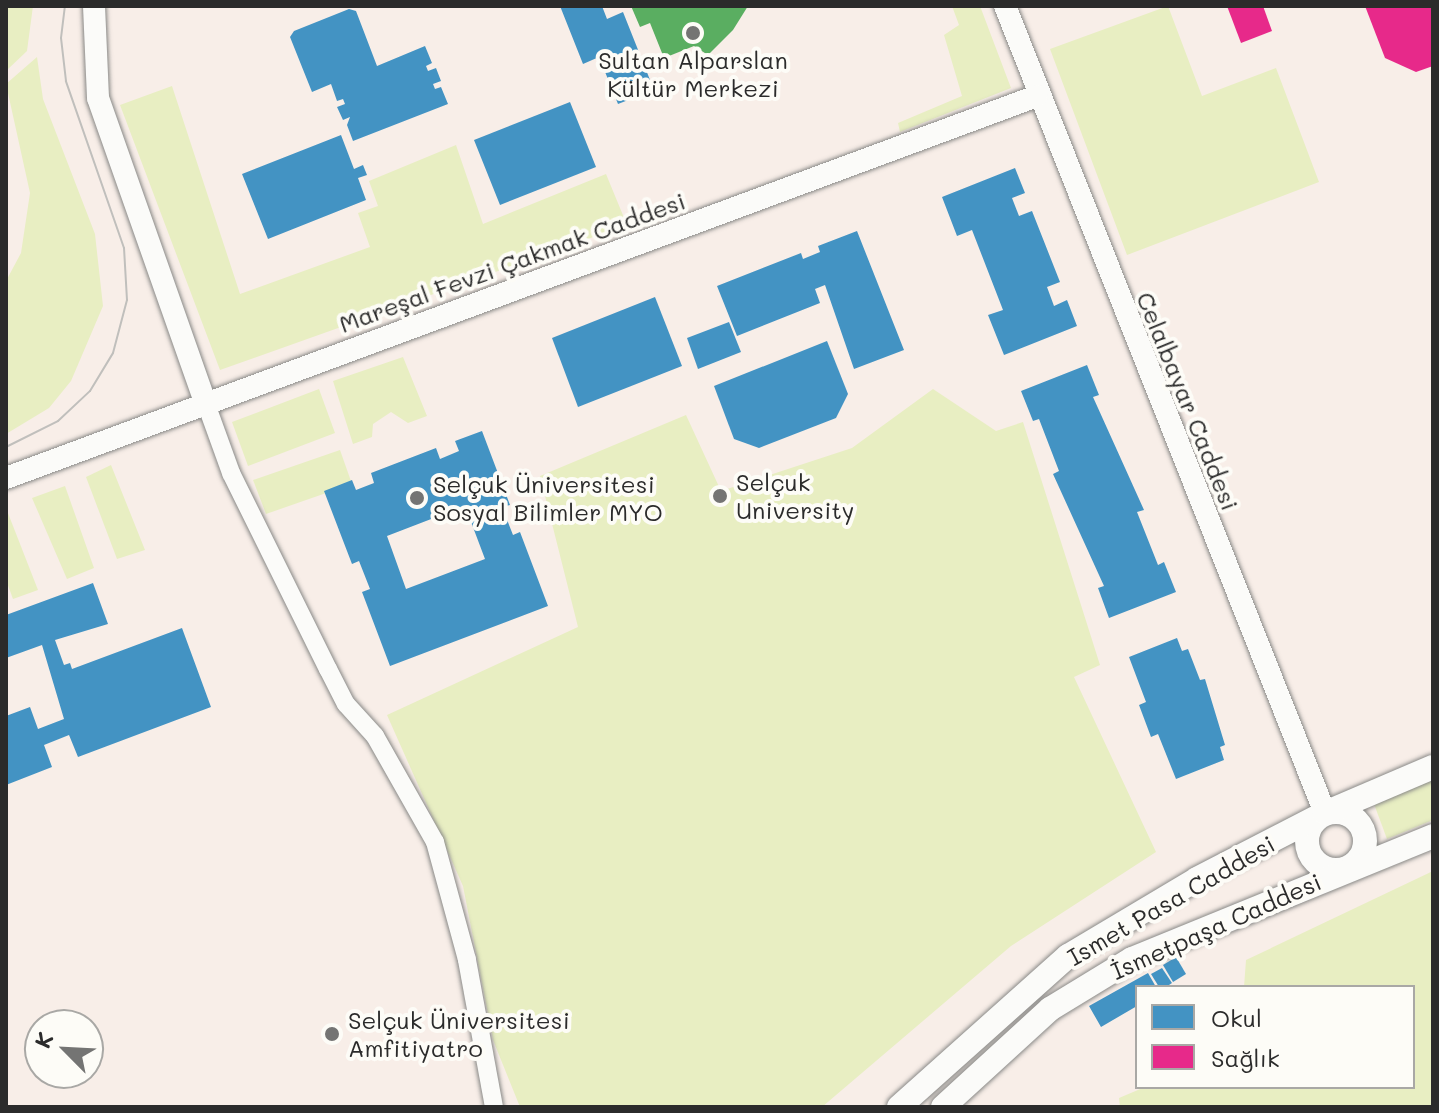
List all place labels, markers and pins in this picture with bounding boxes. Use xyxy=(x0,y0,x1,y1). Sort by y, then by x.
marker: Sultan Alparslan Kültür Merkezi xyxy=(684,24,702,42)
place label: Sultan Alparslan Kültür Merkezi xyxy=(598,46,788,102)
place label: Selçuk University xyxy=(736,468,854,524)
place label: Selçuk Üniversitesi Sosyal Bilimler MYO xyxy=(433,470,663,526)
marker: Selçuk University xyxy=(711,487,729,505)
marker: Selçuk Üniversitesi Sosyal Bilimler MYO xyxy=(408,489,426,507)
place label: Selçuk Üniversitesi Amfitiyatro xyxy=(348,1006,570,1062)
marker: Selçuk Üniversitesi Amfitiyatro xyxy=(323,1025,341,1043)

